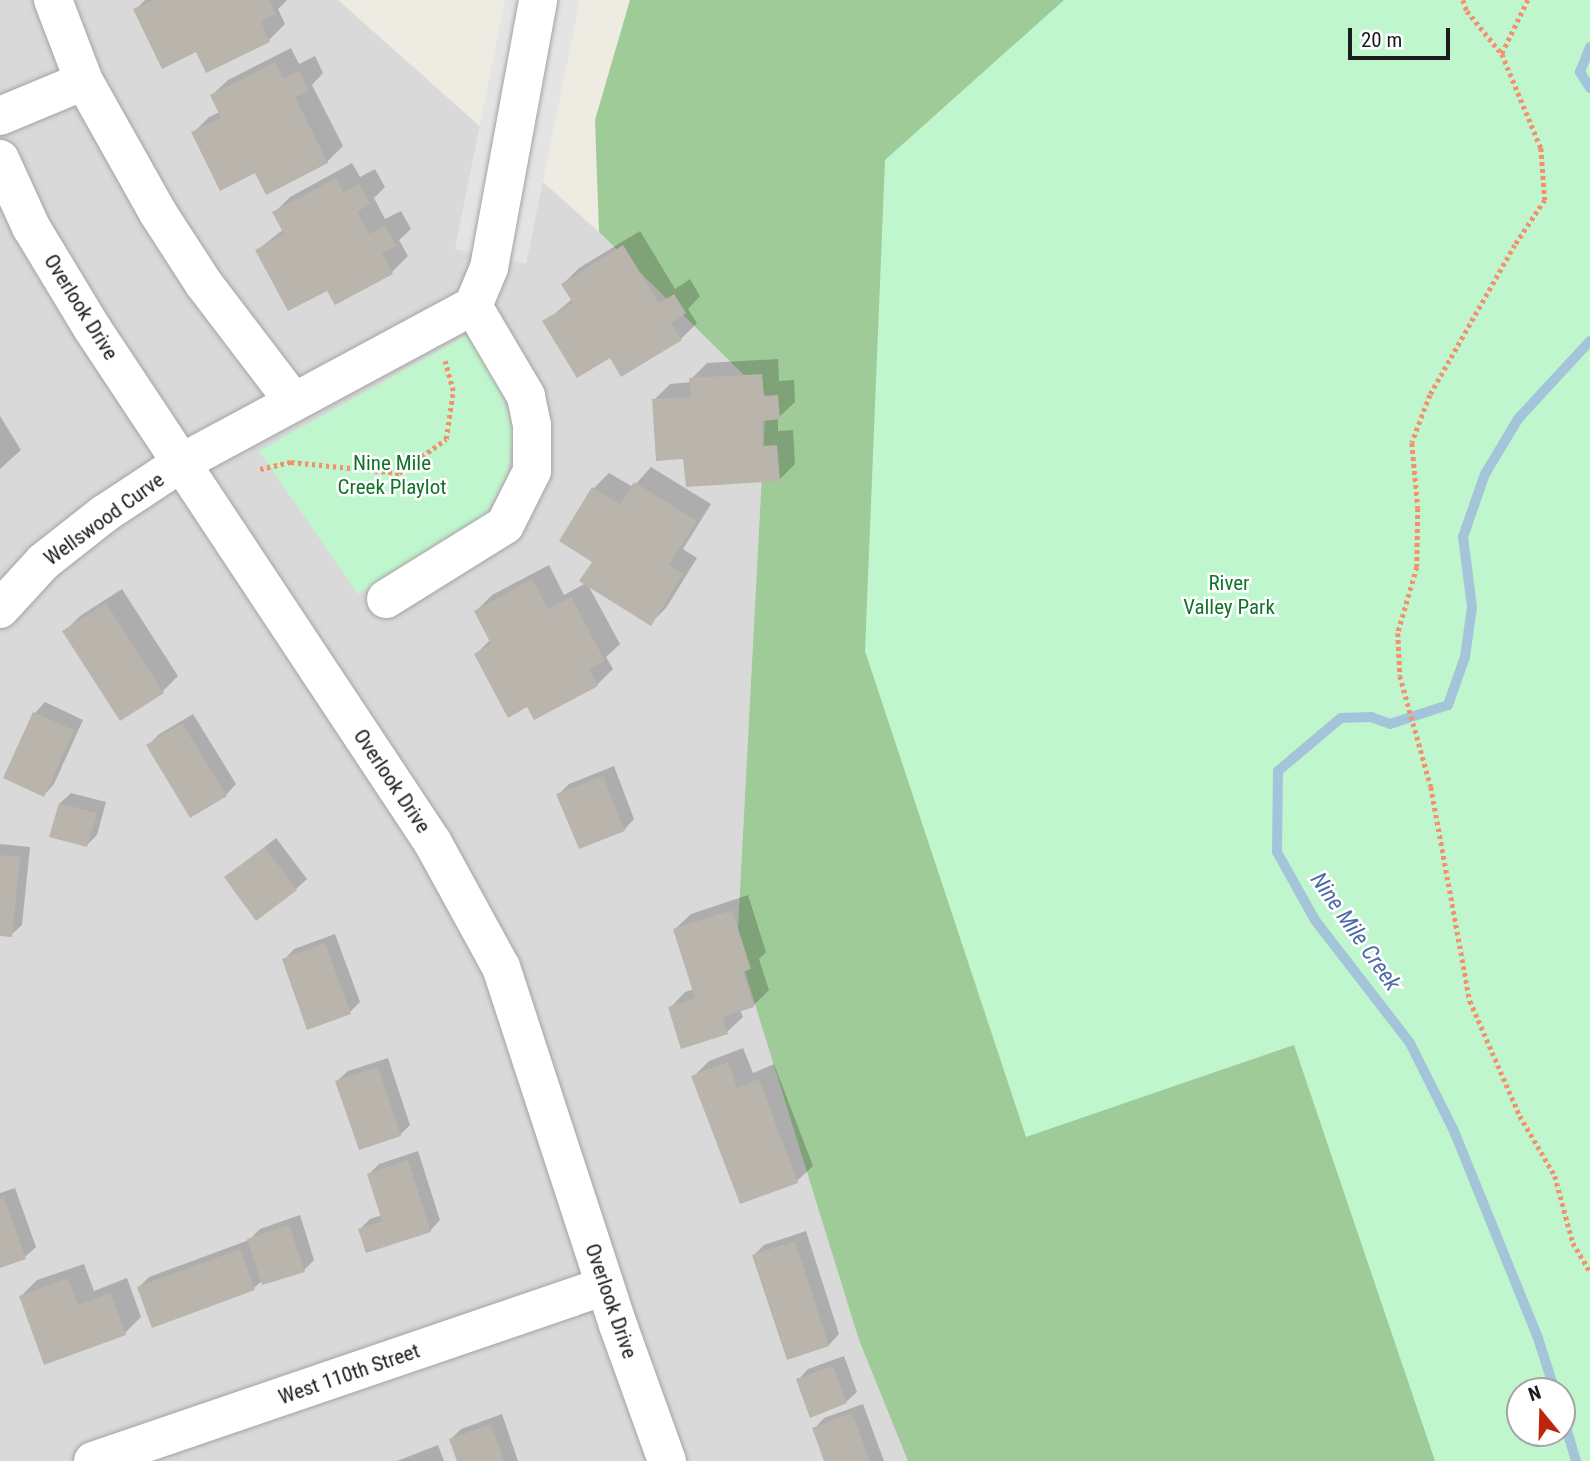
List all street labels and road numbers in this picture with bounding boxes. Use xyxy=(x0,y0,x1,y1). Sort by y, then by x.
street label: Overlook Drive xyxy=(39,250,123,364)
street label: Wellswood Curve xyxy=(39,467,169,571)
street label: Overlook Drive xyxy=(348,724,436,838)
street label: Overlook Drive xyxy=(580,1240,642,1362)
street label: West 110th Street xyxy=(275,1338,423,1410)

